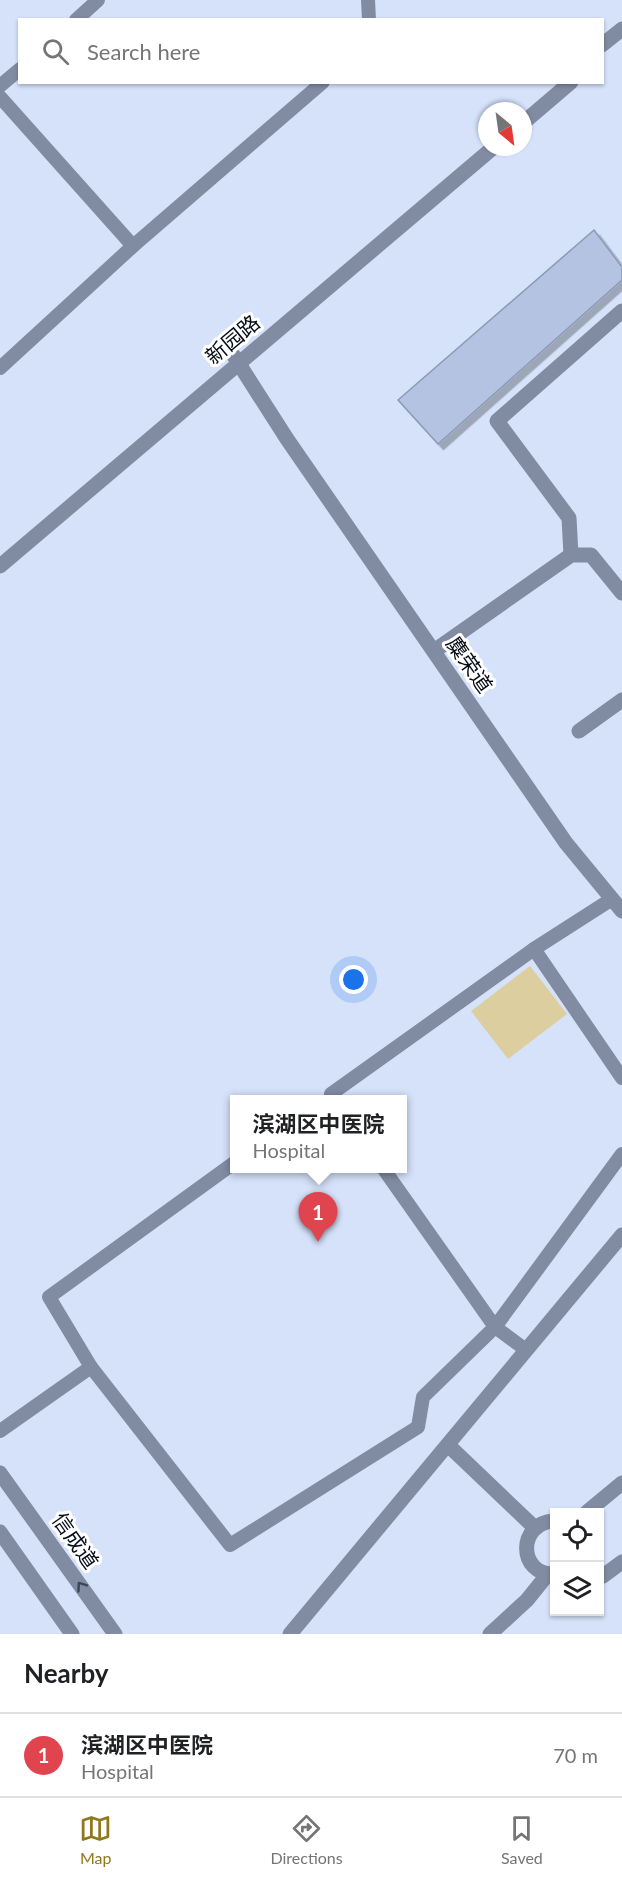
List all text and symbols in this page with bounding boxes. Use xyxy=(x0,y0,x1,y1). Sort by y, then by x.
search box xyxy=(18,18,604,84)
icon: search xyxy=(39,35,72,68)
text: Search here xyxy=(87,38,200,65)
north arrow xyxy=(478,102,532,156)
street label: 新园路 xyxy=(200,309,264,369)
street label: 麋荣道 xyxy=(442,631,499,697)
your location xyxy=(339,965,368,994)
popup xyxy=(230,1095,407,1173)
text: 滨湖区中医院 xyxy=(252,1110,385,1137)
text: Hospital xyxy=(252,1138,325,1162)
pin: 1 xyxy=(298,1192,338,1242)
street label: 信成道 xyxy=(48,1507,105,1573)
map controls xyxy=(550,1508,604,1616)
button: locate xyxy=(550,1508,604,1562)
button: layers xyxy=(550,1562,604,1616)
one-way arrow xyxy=(77,1582,88,1593)
text: Nearby xyxy=(24,1657,109,1689)
text: 滨湖区中医院 xyxy=(81,1731,213,1758)
text: 1 xyxy=(38,1743,49,1767)
text: 70 m xyxy=(553,1743,598,1767)
text: Hospital xyxy=(81,1759,154,1783)
tab: Map xyxy=(79,1812,112,1867)
tab: Directions xyxy=(270,1812,343,1867)
tab: Saved xyxy=(501,1812,543,1867)

